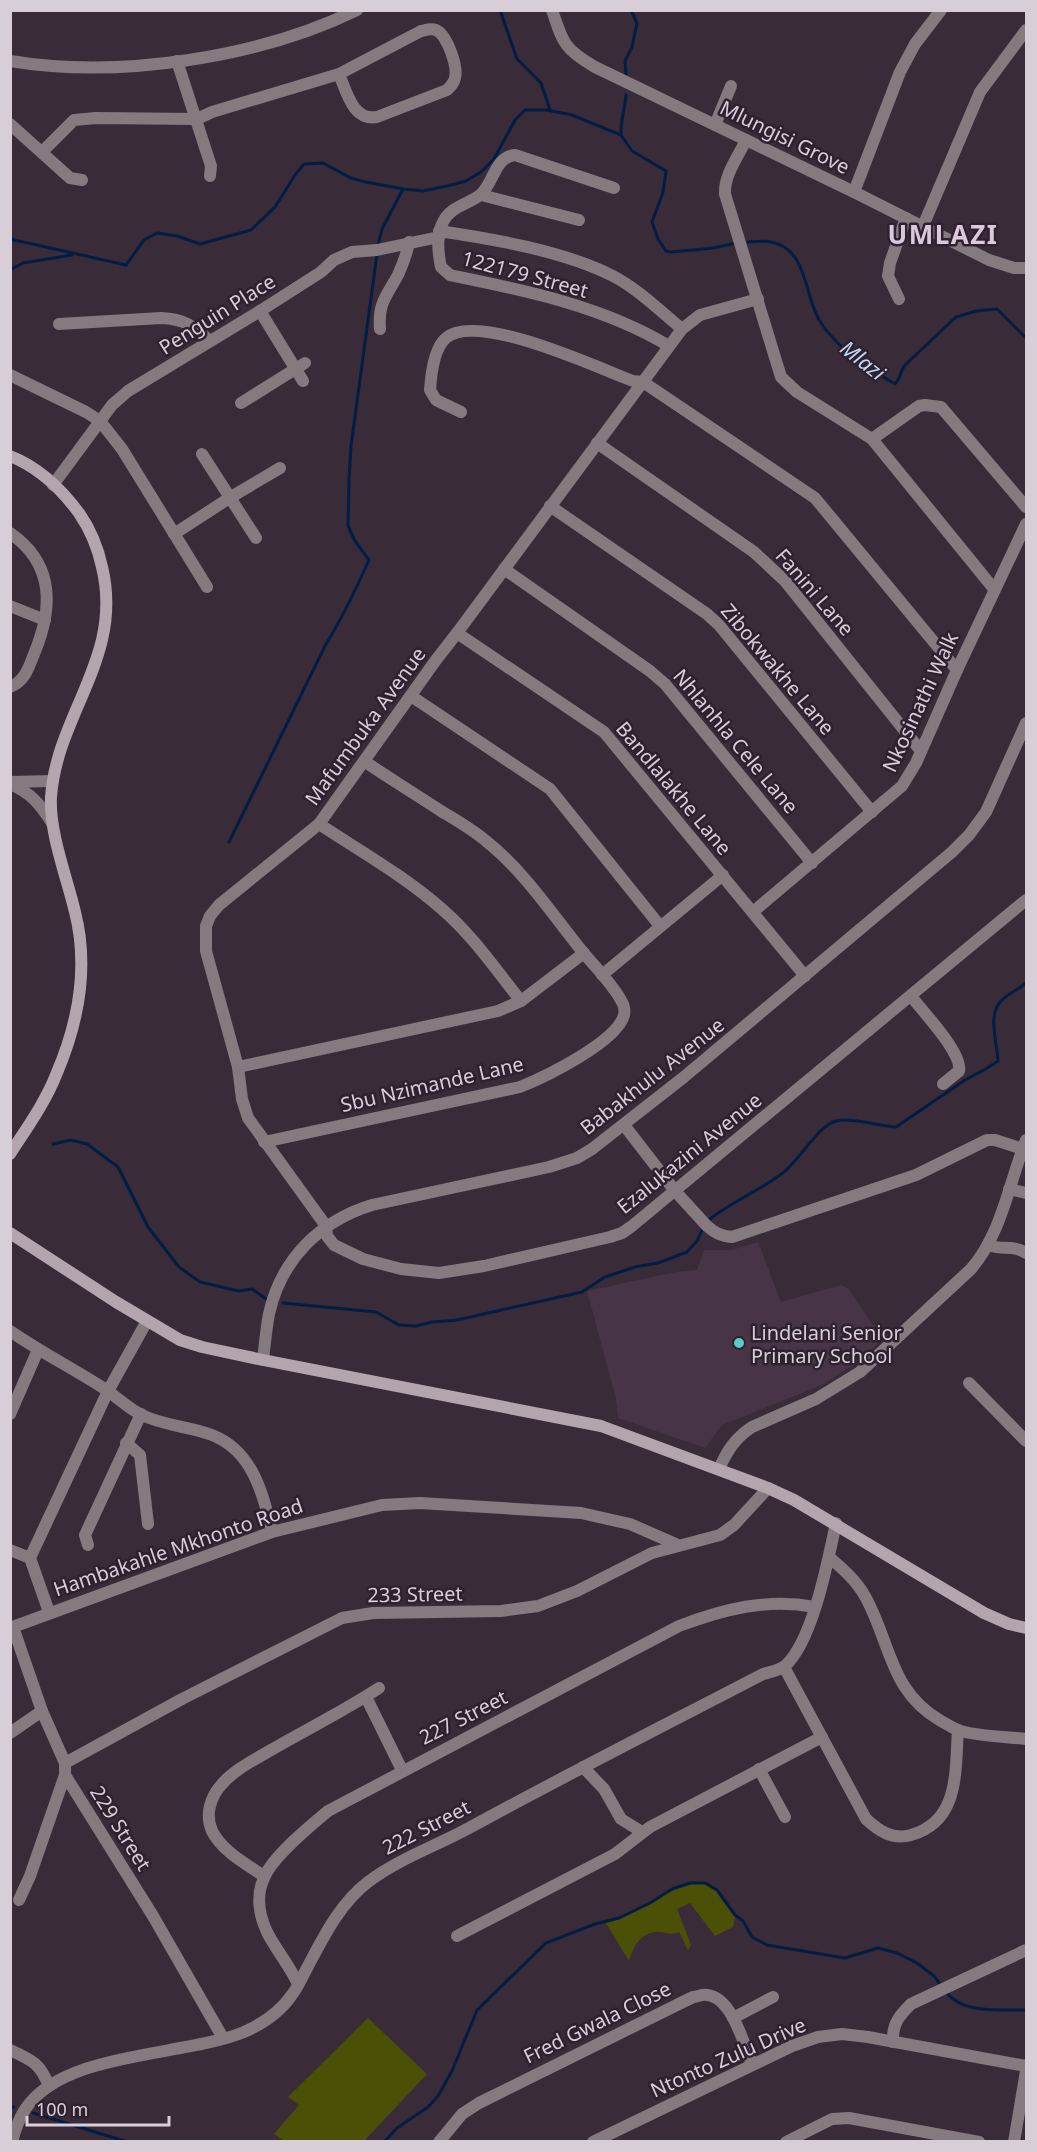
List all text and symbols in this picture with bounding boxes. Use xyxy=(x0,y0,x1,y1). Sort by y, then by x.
street label: Mlungisi Grove xyxy=(716,94,854,180)
district label: UMLAZI xyxy=(888,216,998,252)
street label: 122179 Street xyxy=(459,244,591,304)
street label: Penguin Place xyxy=(154,267,280,361)
water label: Mlazi xyxy=(835,334,892,387)
street label: Fanini Lane xyxy=(770,543,860,641)
street label: Zibokwakhe Lane xyxy=(715,598,841,740)
street label: Nkosinathi Walk xyxy=(876,627,964,776)
street label: Mafumbuka Avenue xyxy=(298,641,432,811)
street label: Nhlanhla Cele Lane xyxy=(667,663,805,819)
street label: Bandlalakhe Lane xyxy=(610,716,738,860)
street label: Babakhulu Avenue xyxy=(574,1011,730,1141)
street label: Sbu Nzimande Lane xyxy=(338,1050,526,1118)
street label: Ezalukazini Avenue xyxy=(611,1086,767,1220)
place label: Lindelani Senior Primary School xyxy=(751,1319,902,1369)
marker: Lindelani Senior Primary School xyxy=(732,1336,746,1350)
street label: Hambakahle Mkhonto Road xyxy=(50,1492,306,1602)
street label: 233 Street xyxy=(367,1580,463,1608)
street label: 227 Street xyxy=(414,1683,512,1751)
street label: 229 Street xyxy=(84,1780,158,1876)
street label: 222 Street xyxy=(377,1793,475,1861)
street label: Fred Gwala Close xyxy=(519,1975,675,2069)
street label: Ntonto Zulu Drive xyxy=(646,2011,810,2103)
scale bar xyxy=(27,2089,170,2127)
text: 100 m xyxy=(36,2097,88,2121)

